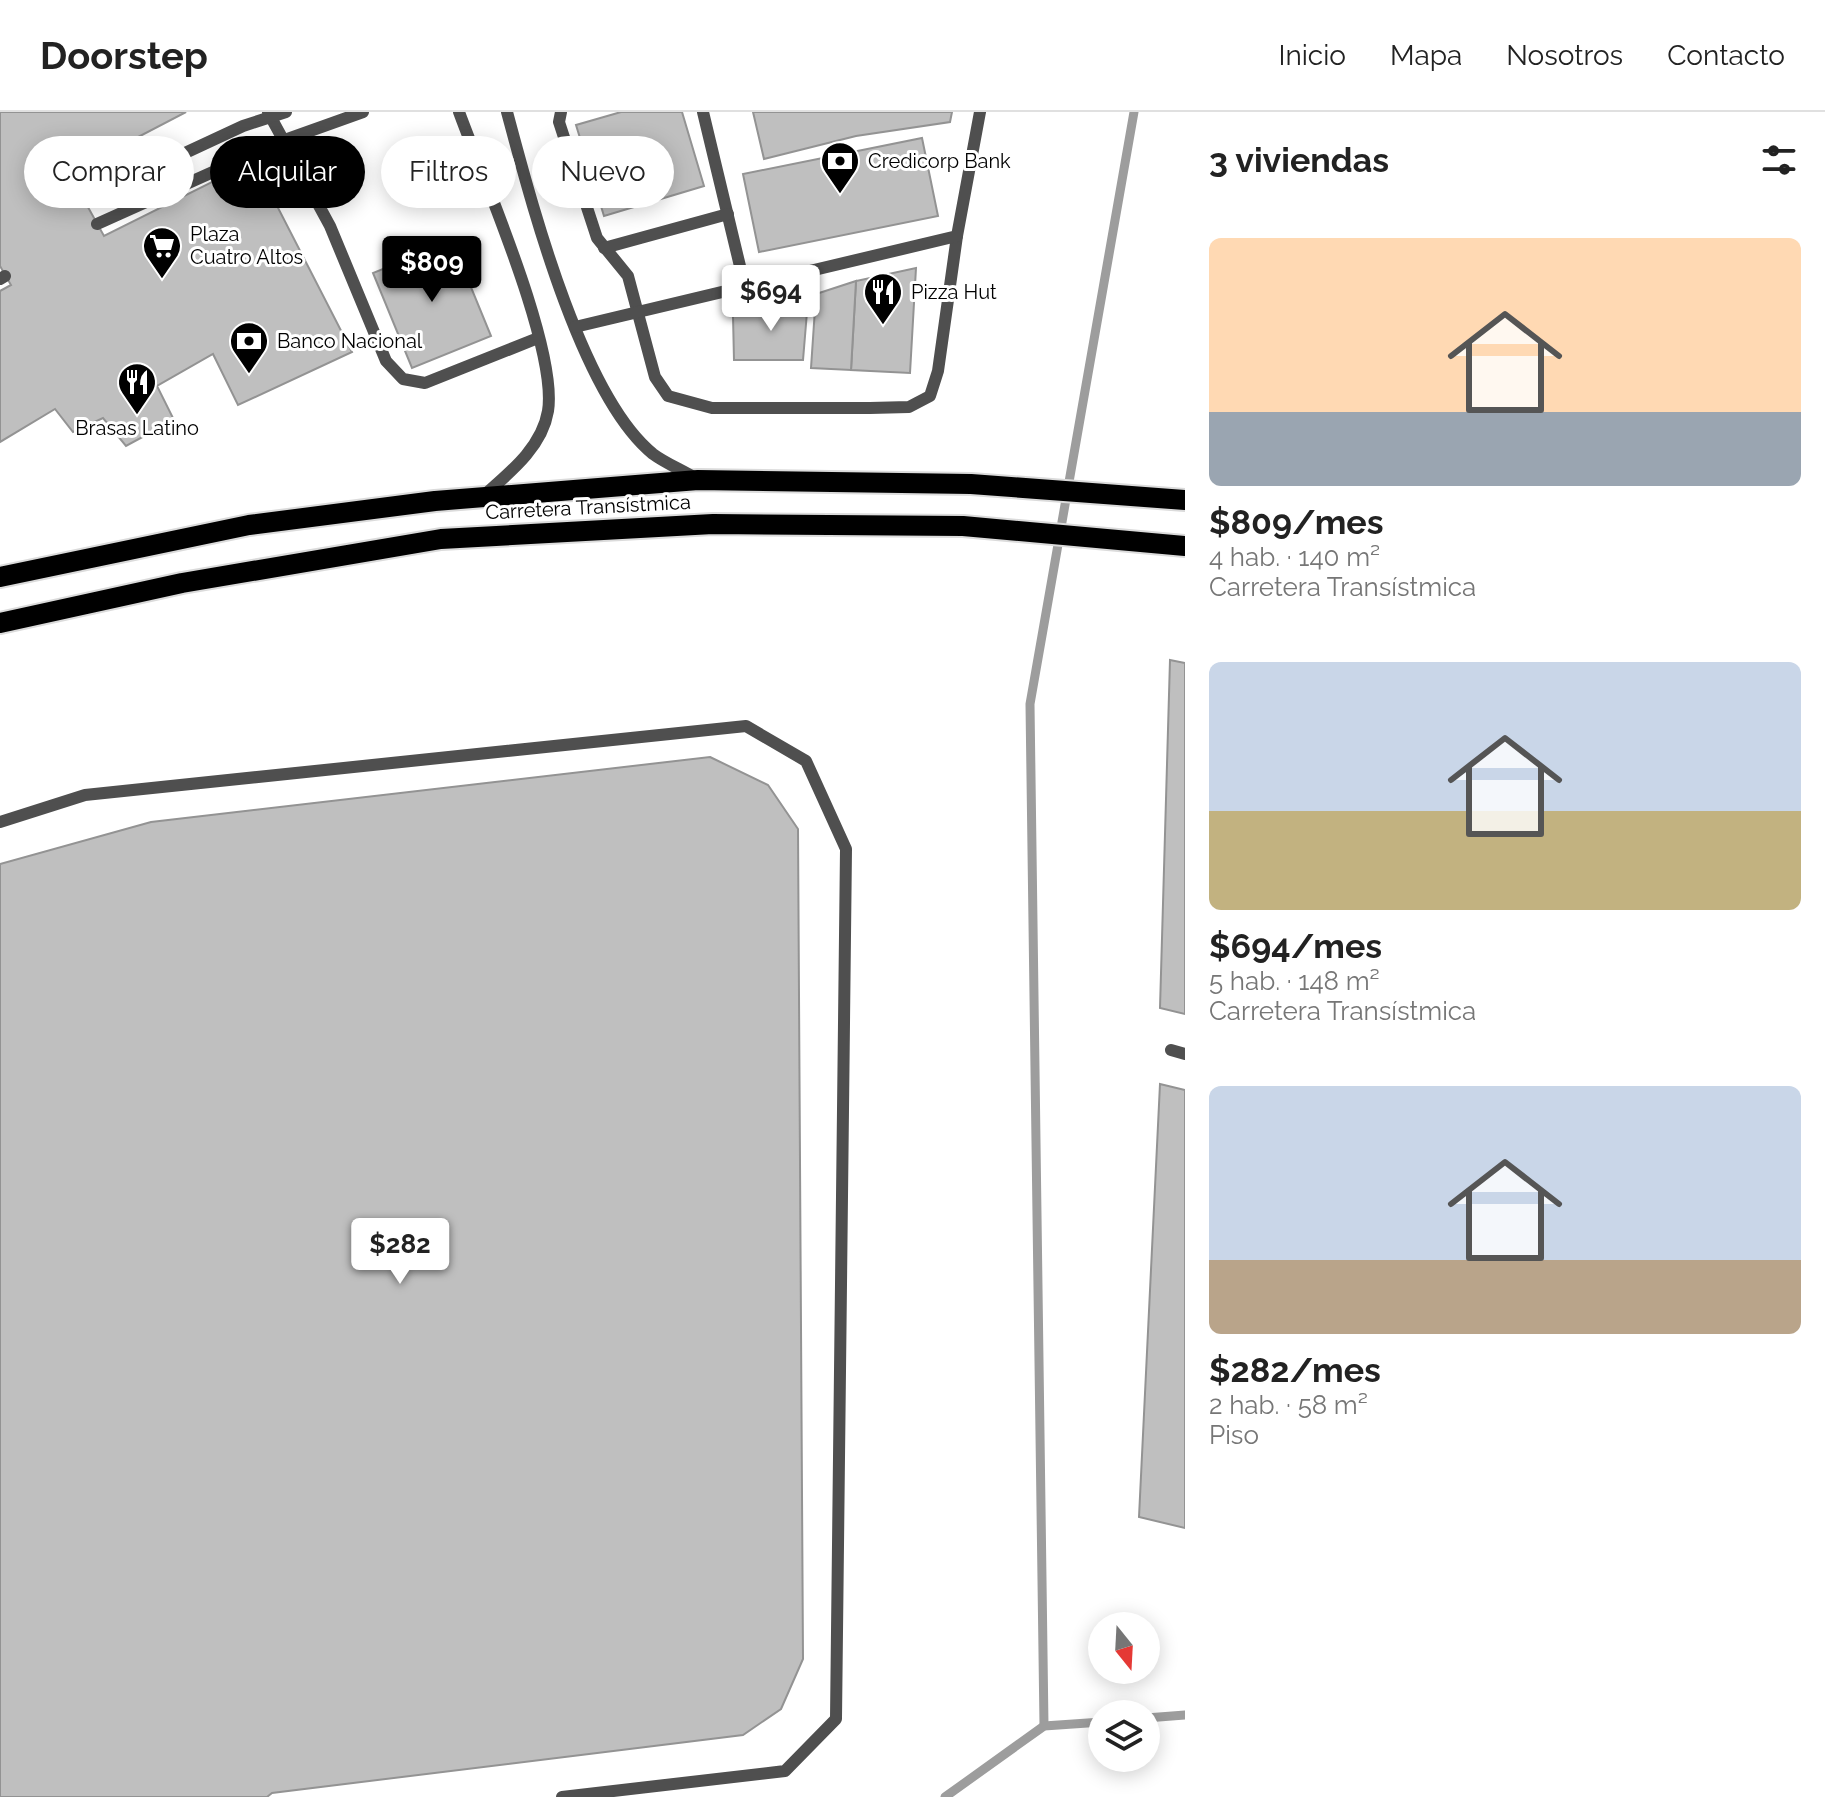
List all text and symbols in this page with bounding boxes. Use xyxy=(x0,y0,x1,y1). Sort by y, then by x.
text: Doorstep xyxy=(40,33,208,78)
text: Inicio xyxy=(1278,39,1346,72)
text: Mapa xyxy=(1390,39,1462,72)
text: Nosotros xyxy=(1506,39,1623,72)
text: Contacto xyxy=(1667,39,1785,72)
chip: Comprar xyxy=(24,136,194,208)
chip: Alquilar xyxy=(210,136,365,208)
chip: Filtros xyxy=(381,136,516,208)
chip: Nuevo xyxy=(532,136,674,208)
icon: filters xyxy=(1757,138,1801,182)
bank icon: Credicorp Bank xyxy=(819,140,861,195)
text: 3 viviendas xyxy=(1209,140,1389,180)
place label: Credicorp Bank xyxy=(868,149,1011,173)
place label: Plaza Cuatro Altos xyxy=(190,222,303,269)
supermarket icon: Plaza Cuatro Altos xyxy=(141,225,183,280)
pin: $809 xyxy=(385,236,479,304)
text: $809 xyxy=(400,247,464,277)
pin: $694 xyxy=(724,265,818,333)
restaurant icon: Pizza Hut xyxy=(862,271,904,326)
text: $694 xyxy=(740,276,802,306)
place label: Pizza Hut xyxy=(911,280,997,304)
icon: home xyxy=(1433,290,1577,434)
bank icon: Banco Nacional xyxy=(228,320,270,375)
place label: Banco Nacional xyxy=(277,329,423,353)
restaurant icon: Brasas Latino xyxy=(116,361,158,416)
place label: Brasas Latino xyxy=(75,416,199,440)
street label: Carretera Transístmica xyxy=(485,490,691,524)
text: $809/mes xyxy=(1209,502,1383,542)
text: 4 hab. · 140 m² xyxy=(1209,542,1380,572)
text: Carretera Transístmica xyxy=(1209,572,1476,602)
icon: home xyxy=(1433,714,1577,858)
text: $694/mes xyxy=(1209,926,1382,966)
text: 5 hab. · 148 m² xyxy=(1209,966,1380,996)
text: Carretera Transístmica xyxy=(1209,996,1476,1026)
icon: home xyxy=(1433,1138,1577,1282)
pin: $282 xyxy=(353,1218,447,1286)
text: $282 xyxy=(369,1229,431,1259)
text: $282/mes xyxy=(1209,1350,1381,1390)
text: 2 hab. · 58 m² xyxy=(1209,1390,1368,1420)
text: Piso xyxy=(1209,1420,1259,1450)
north arrow xyxy=(1088,1612,1160,1684)
map controls xyxy=(1088,1612,1160,1772)
button: layers xyxy=(1088,1700,1160,1772)

